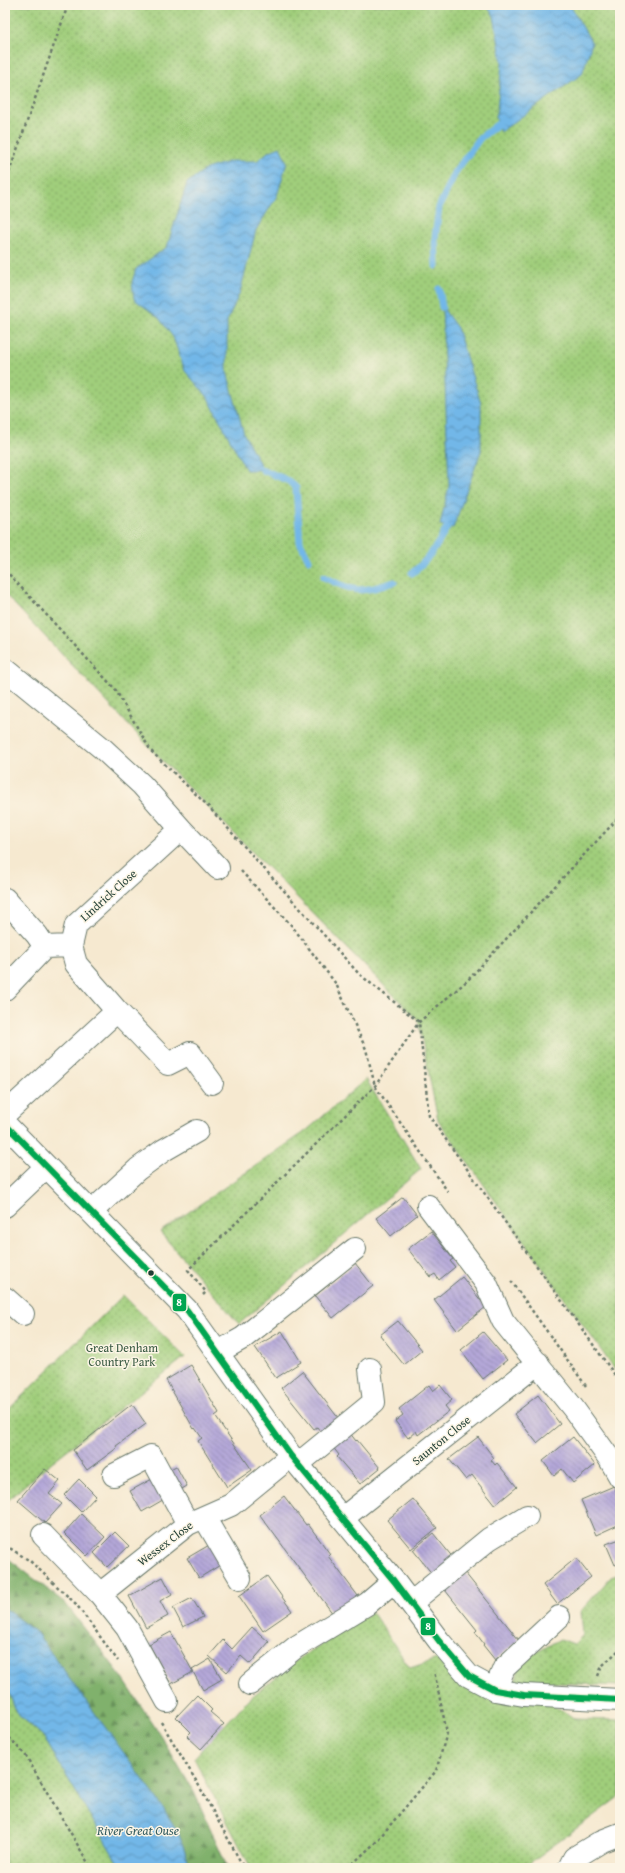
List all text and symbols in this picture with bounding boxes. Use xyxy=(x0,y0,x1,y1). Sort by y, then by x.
street label: Lindrick Close xyxy=(76,865,140,925)
unlabelled marker xyxy=(146,1268,156,1278)
line badge: 8 xyxy=(172,1293,187,1312)
text: 8 xyxy=(176,1294,182,1310)
park label: Great Denham Country Park xyxy=(86,1339,158,1370)
street label: Saunton Close xyxy=(408,1411,474,1469)
street label: Wessex Close xyxy=(134,1516,197,1570)
line badge: 8 xyxy=(420,1617,436,1636)
text: 8 xyxy=(425,1618,431,1634)
water label: River Great Ouse xyxy=(96,1821,179,1840)

